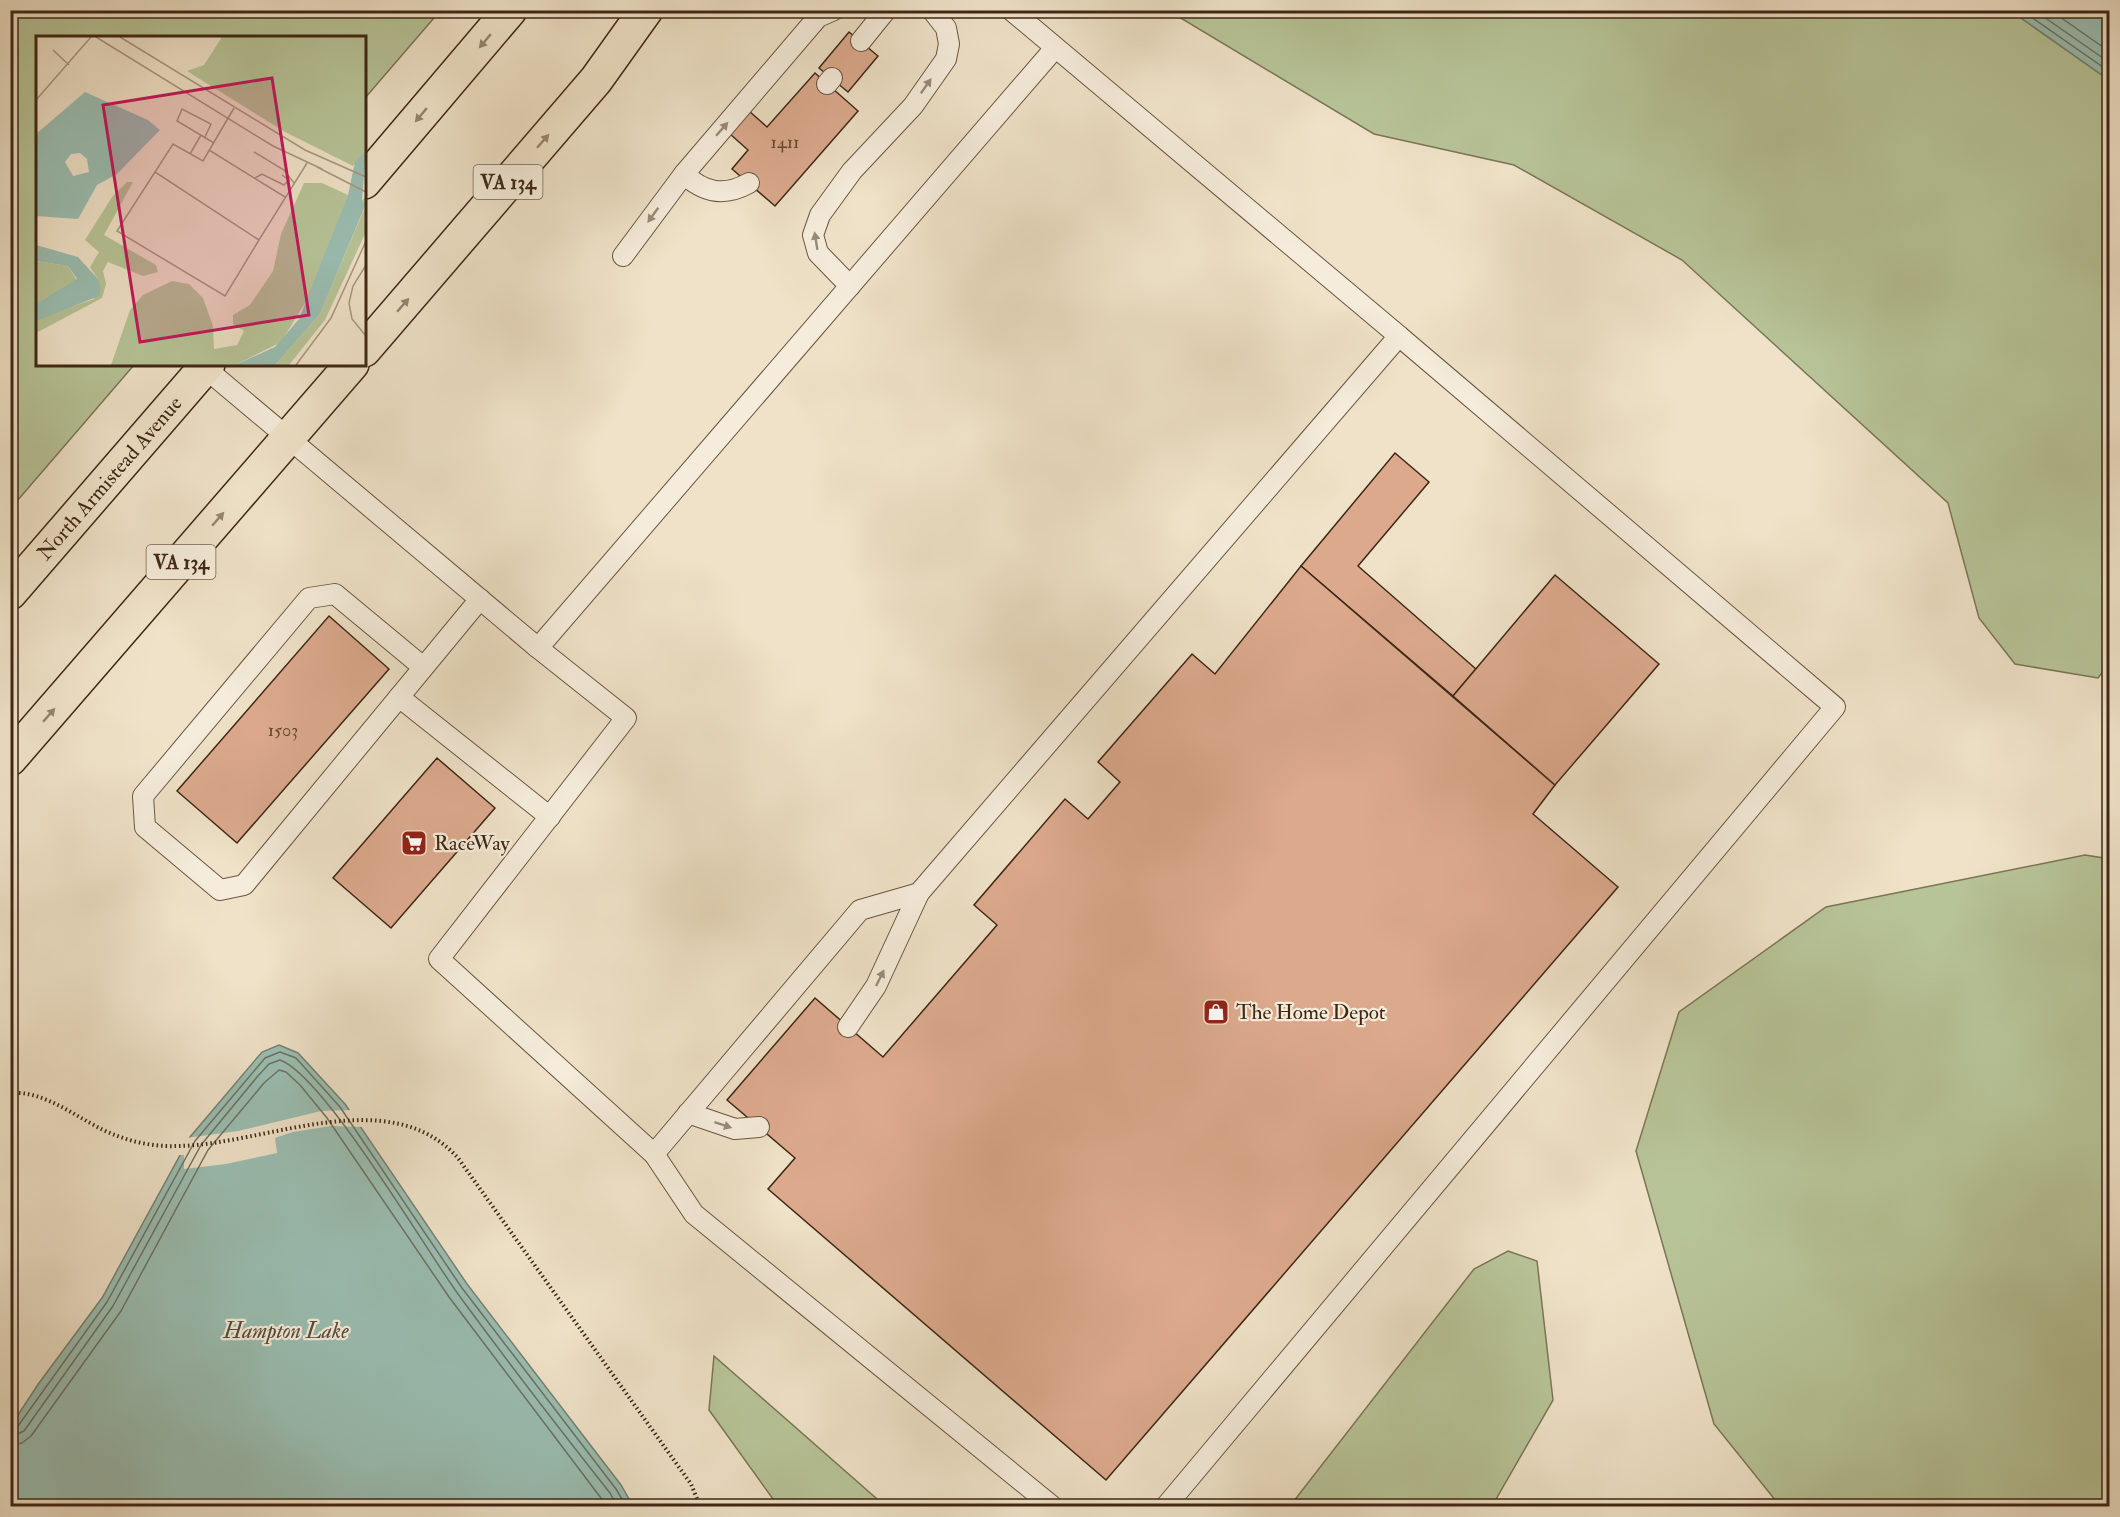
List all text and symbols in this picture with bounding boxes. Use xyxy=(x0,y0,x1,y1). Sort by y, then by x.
one-way arrow xyxy=(479,33,492,48)
inset map xyxy=(36,36,366,366)
one-way arrow xyxy=(920,78,932,94)
one-way arrow xyxy=(415,107,428,122)
one-way arrow xyxy=(715,122,728,137)
house number: 1411 xyxy=(771,131,799,154)
one-way arrow xyxy=(536,134,549,149)
road number: VA 134 xyxy=(474,165,542,199)
one-way arrow xyxy=(648,207,660,222)
one-way arrow xyxy=(811,231,820,250)
one-way arrow xyxy=(396,297,409,313)
street label: North Armistead Avenue xyxy=(31,390,188,566)
one-way arrow xyxy=(211,512,225,527)
road number: VA 134 xyxy=(146,545,216,579)
one-way arrow xyxy=(42,707,56,722)
house number: 1503 xyxy=(268,719,298,742)
supermarket icon: RaceWay xyxy=(399,828,429,858)
place label: RaceWay xyxy=(434,830,511,857)
one-way arrow xyxy=(875,969,884,986)
shop icon: The Home Depot xyxy=(1201,997,1231,1027)
place label: The Home Depot xyxy=(1236,999,1386,1026)
one-way arrow xyxy=(714,1121,732,1130)
water label: Hampton Lake xyxy=(223,1317,349,1345)

